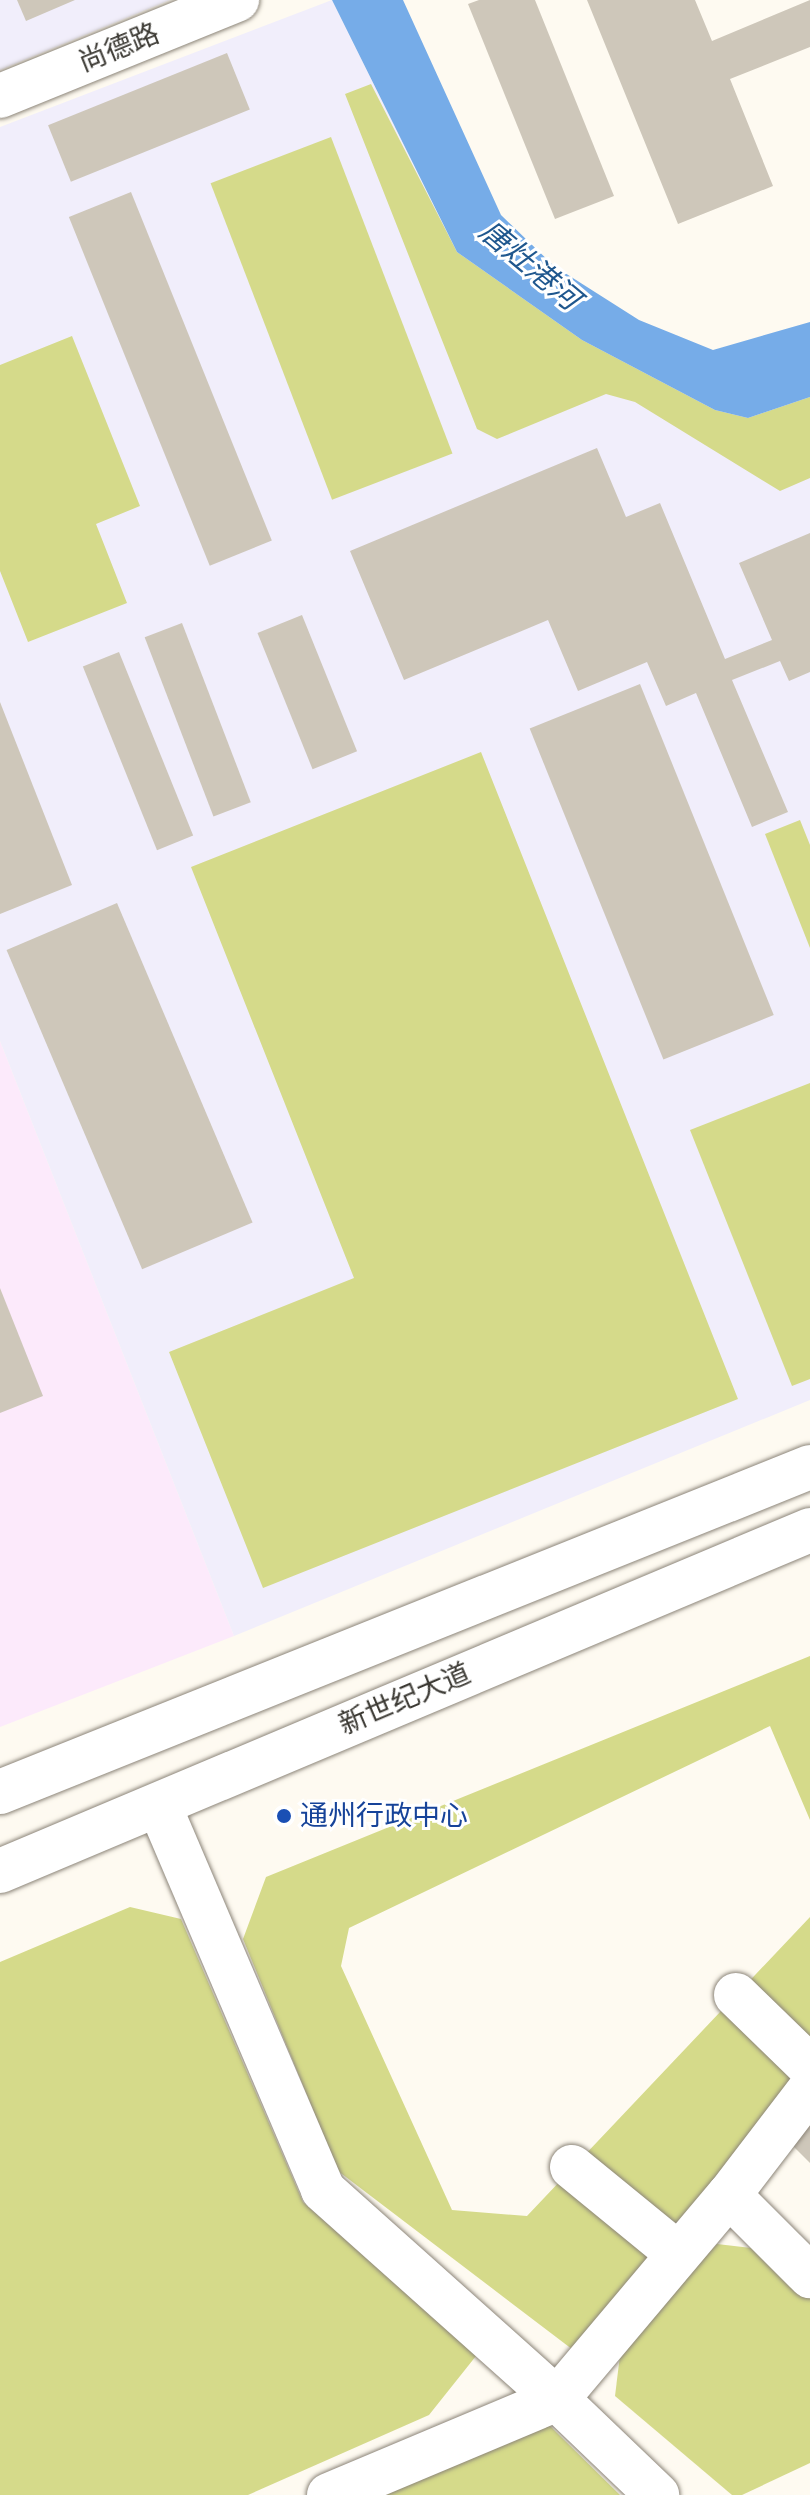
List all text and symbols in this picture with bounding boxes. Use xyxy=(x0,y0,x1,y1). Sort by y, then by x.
street label: 尚德路 xyxy=(74,17,164,79)
water label: 唐灶港河 xyxy=(471,214,587,318)
street label: 新世纪大道 xyxy=(334,1656,476,1742)
place label: 通州行政中心 xyxy=(300,1799,468,1833)
marker: 通州行政中心 xyxy=(275,1807,293,1825)

